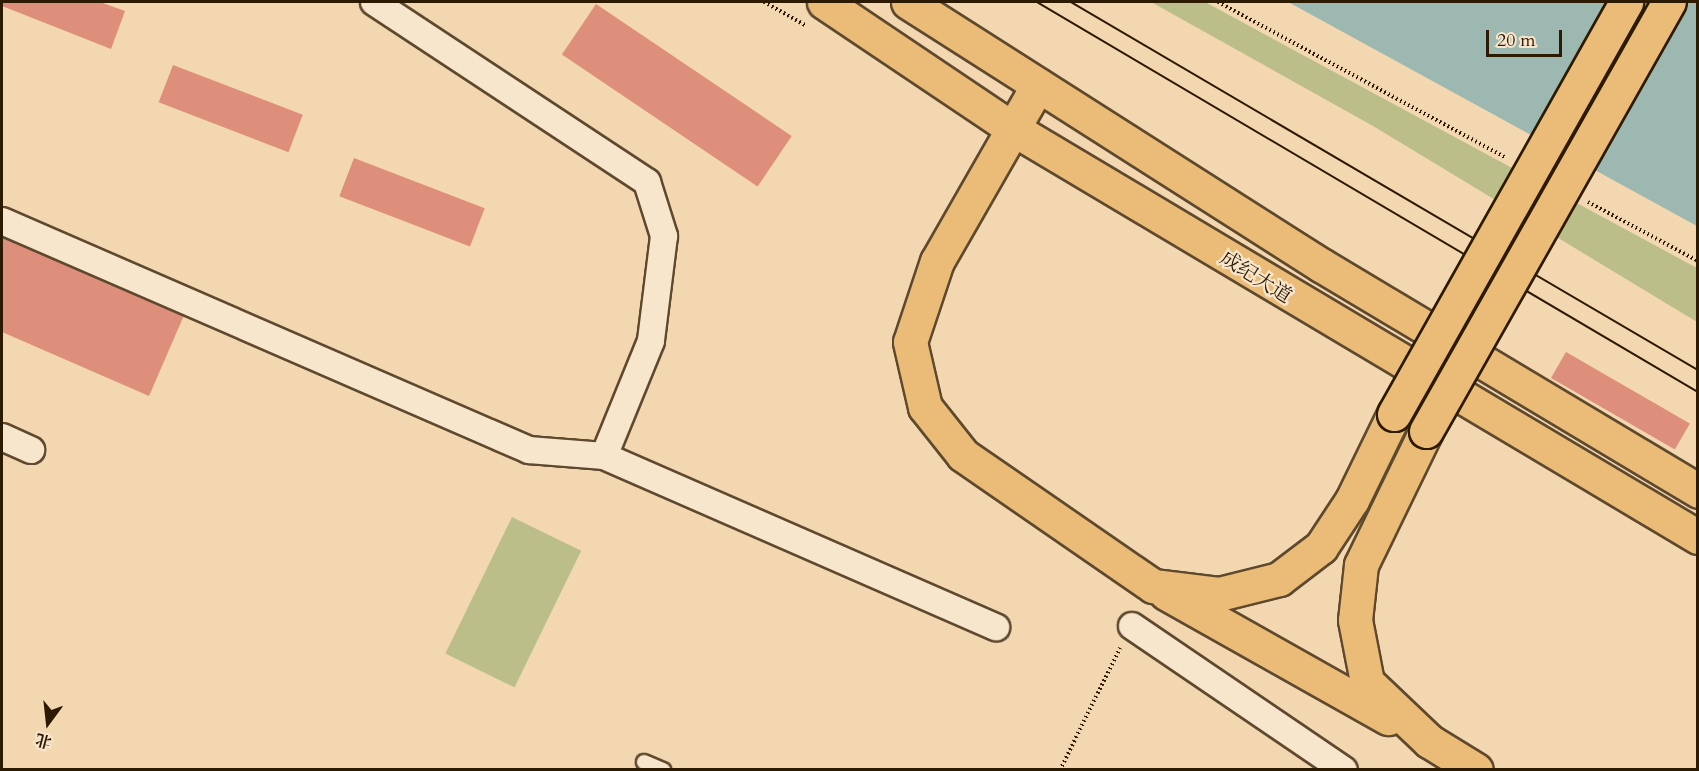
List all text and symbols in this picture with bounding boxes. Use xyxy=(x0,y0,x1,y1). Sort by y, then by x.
scale bar xyxy=(1489,18,1566,56)
text: 20 m xyxy=(1497,28,1536,53)
street label: 成纪大道 xyxy=(1216,246,1296,308)
north arrow xyxy=(18,693,78,753)
text: 北 xyxy=(33,728,54,753)

